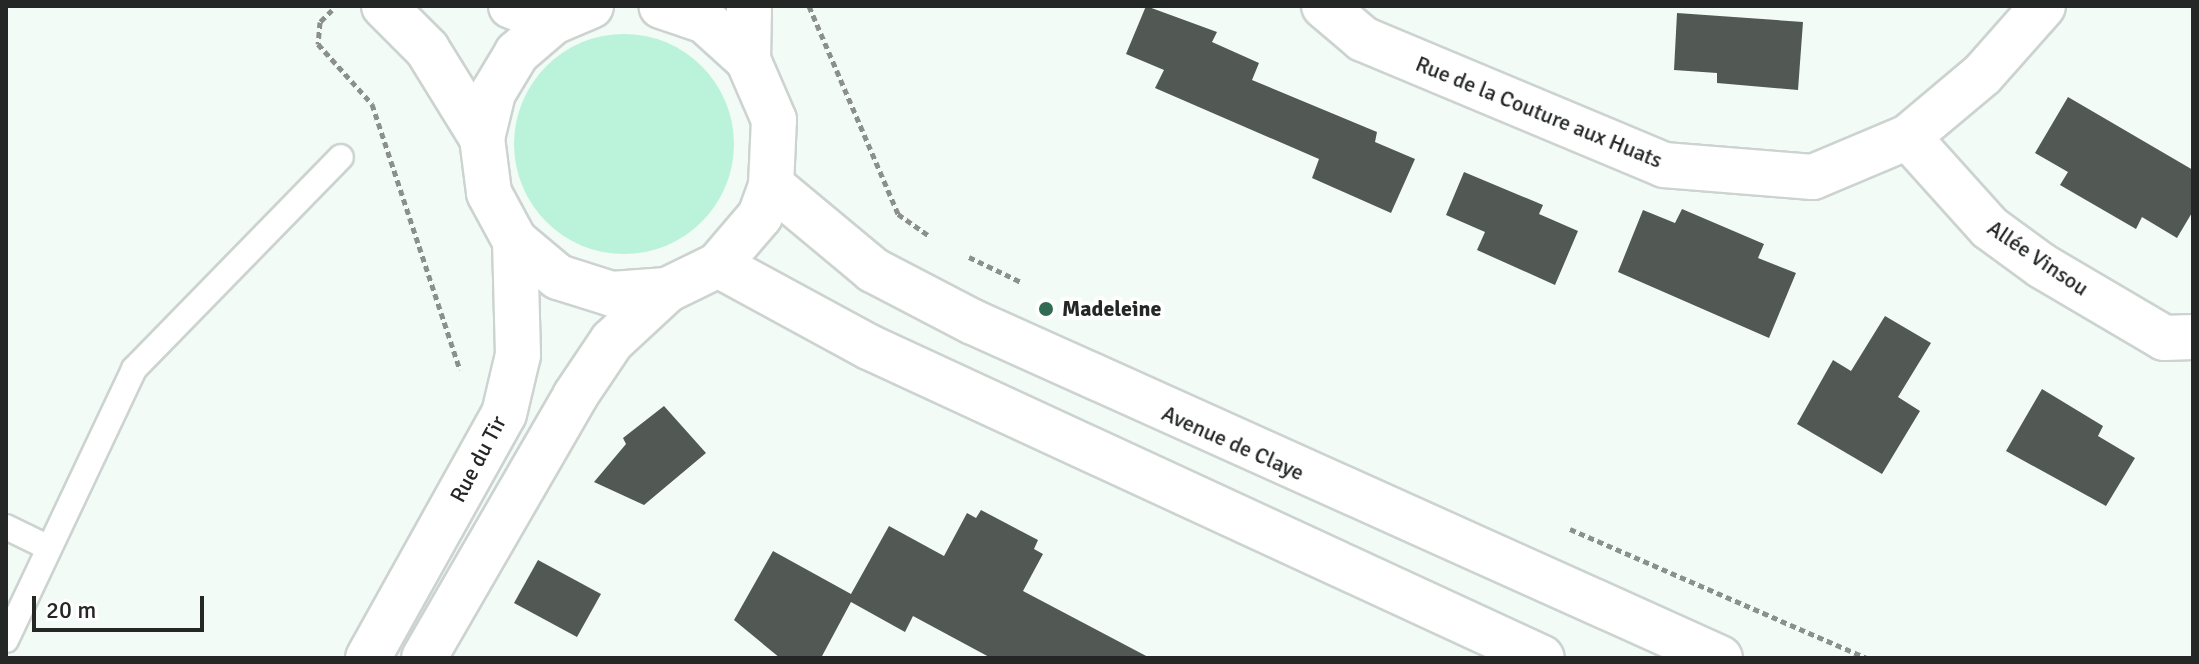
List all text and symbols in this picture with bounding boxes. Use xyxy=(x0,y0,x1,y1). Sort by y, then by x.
street label: Rue de la Couture aux Huats xyxy=(1412,50,1666,174)
street label: Allée Vinsou xyxy=(1982,215,2094,301)
place label: Madeleine xyxy=(1062,296,1161,322)
marker: Madeleine xyxy=(1037,300,1055,318)
street label: Avenue de Claye xyxy=(1158,400,1308,486)
street label: Rue du Tir xyxy=(444,411,512,507)
scale bar xyxy=(36,580,208,630)
text: 20 m xyxy=(46,595,96,625)

